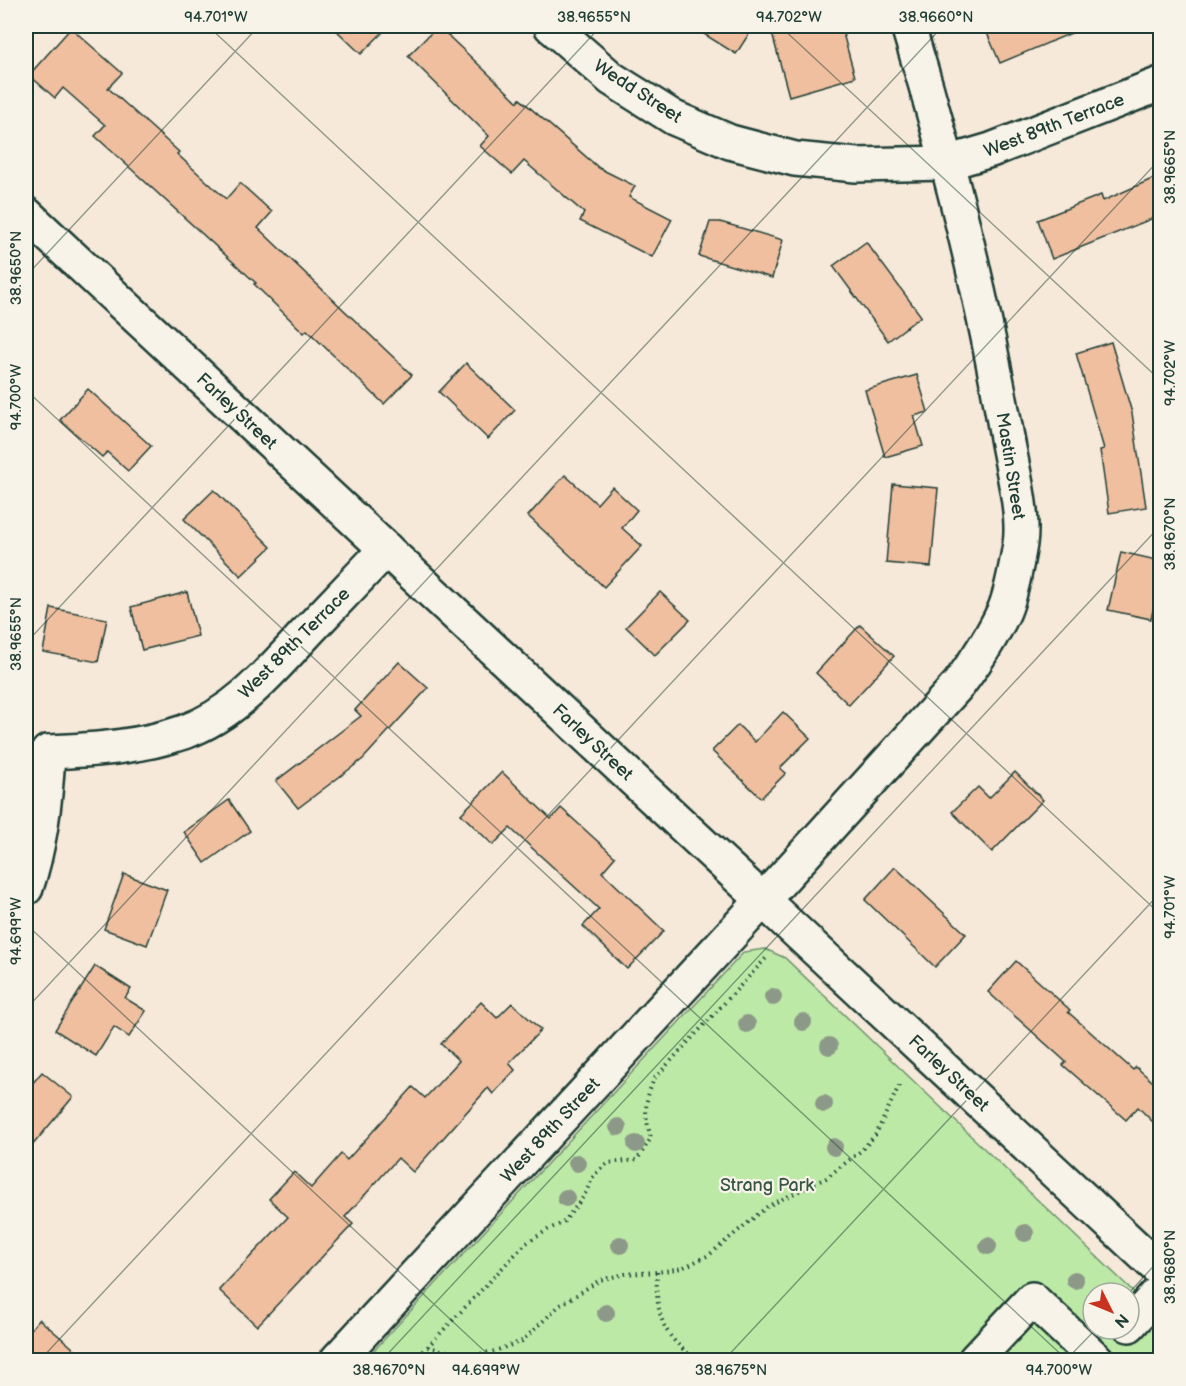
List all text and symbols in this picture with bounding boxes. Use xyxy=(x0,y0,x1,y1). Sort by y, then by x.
text: 94.701°W xyxy=(184,8,248,27)
text: 38.9655°N xyxy=(557,8,631,27)
text: 94.702°W xyxy=(756,8,822,27)
text: 38.9660°N xyxy=(899,8,973,27)
street label: Wedd Street xyxy=(590,55,686,128)
street label: West 89th Terrace xyxy=(981,89,1128,162)
text: 38.9665°N xyxy=(1161,130,1180,204)
text: 38.9650°N xyxy=(7,231,26,305)
text: 94.702°W xyxy=(1161,340,1180,406)
text: 94.700°W xyxy=(7,364,26,430)
street label: Farley Street xyxy=(192,369,282,454)
street label: Mastin Street xyxy=(992,411,1029,522)
text: 38.9670°N xyxy=(1161,497,1180,571)
street label: West 89th Terrace xyxy=(234,583,355,703)
text: 38.9655°N xyxy=(7,597,26,671)
street label: Farley Street xyxy=(548,700,638,785)
text: 94.701°W xyxy=(1161,875,1180,939)
text: 94.699°W xyxy=(7,897,26,965)
street label: Farley Street xyxy=(904,1031,994,1116)
street label: West 89th Street xyxy=(496,1073,605,1187)
park label: Strang Park xyxy=(720,1175,814,1196)
text: 38.9680°N xyxy=(1161,1230,1180,1304)
north arrow xyxy=(1081,1281,1141,1341)
text: N xyxy=(1110,1309,1132,1331)
text: 38.9670°N xyxy=(352,1361,426,1380)
text: 94.699°W xyxy=(452,1361,520,1380)
text: 38.9675°N xyxy=(695,1361,767,1380)
text: 94.700°W xyxy=(1026,1361,1092,1380)

